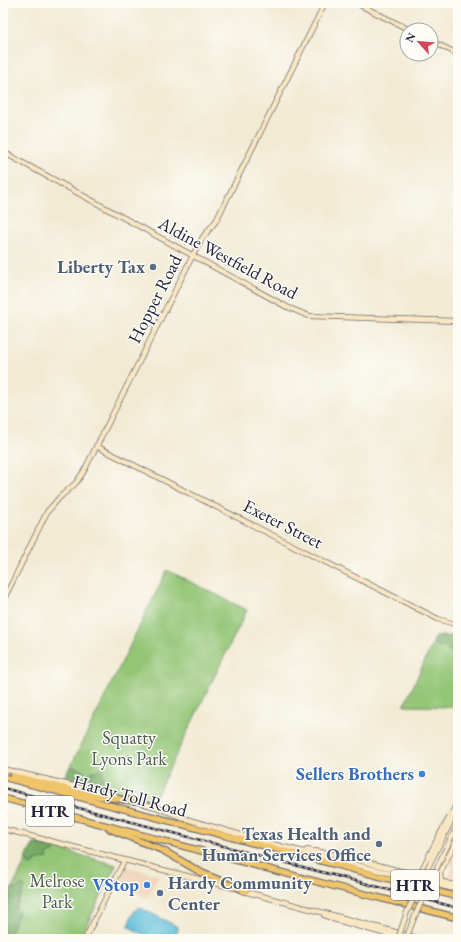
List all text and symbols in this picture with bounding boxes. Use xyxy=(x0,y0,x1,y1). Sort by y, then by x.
north arrow xyxy=(399,22,439,62)
text: N xyxy=(402,30,418,45)
street label: Aldine Westfield Road xyxy=(154,211,303,304)
street label: Hopper Road xyxy=(122,250,187,347)
place label: Liberty Tax xyxy=(57,255,145,278)
marker: Liberty Tax xyxy=(148,262,158,272)
street label: Exeter Street xyxy=(240,494,327,554)
park label: Squatty Lyons Park xyxy=(91,726,167,770)
place label: Sellers Brothers xyxy=(296,762,414,785)
street label: Hardy Toll Road xyxy=(71,769,191,822)
marker: Sellers Brothers xyxy=(417,769,427,779)
road number: HTR xyxy=(26,796,74,826)
place label: Texas Health and Human Services Office xyxy=(202,822,371,866)
marker: Texas Health and Human Services Office xyxy=(374,839,384,849)
park label: Melrose Park xyxy=(30,869,84,913)
road number: HTR xyxy=(391,870,439,900)
place label: Hardy Community Center xyxy=(168,871,312,915)
place label: VStop xyxy=(92,873,139,896)
marker: VStop xyxy=(142,880,152,890)
marker: Hardy Community Center xyxy=(155,888,165,898)

